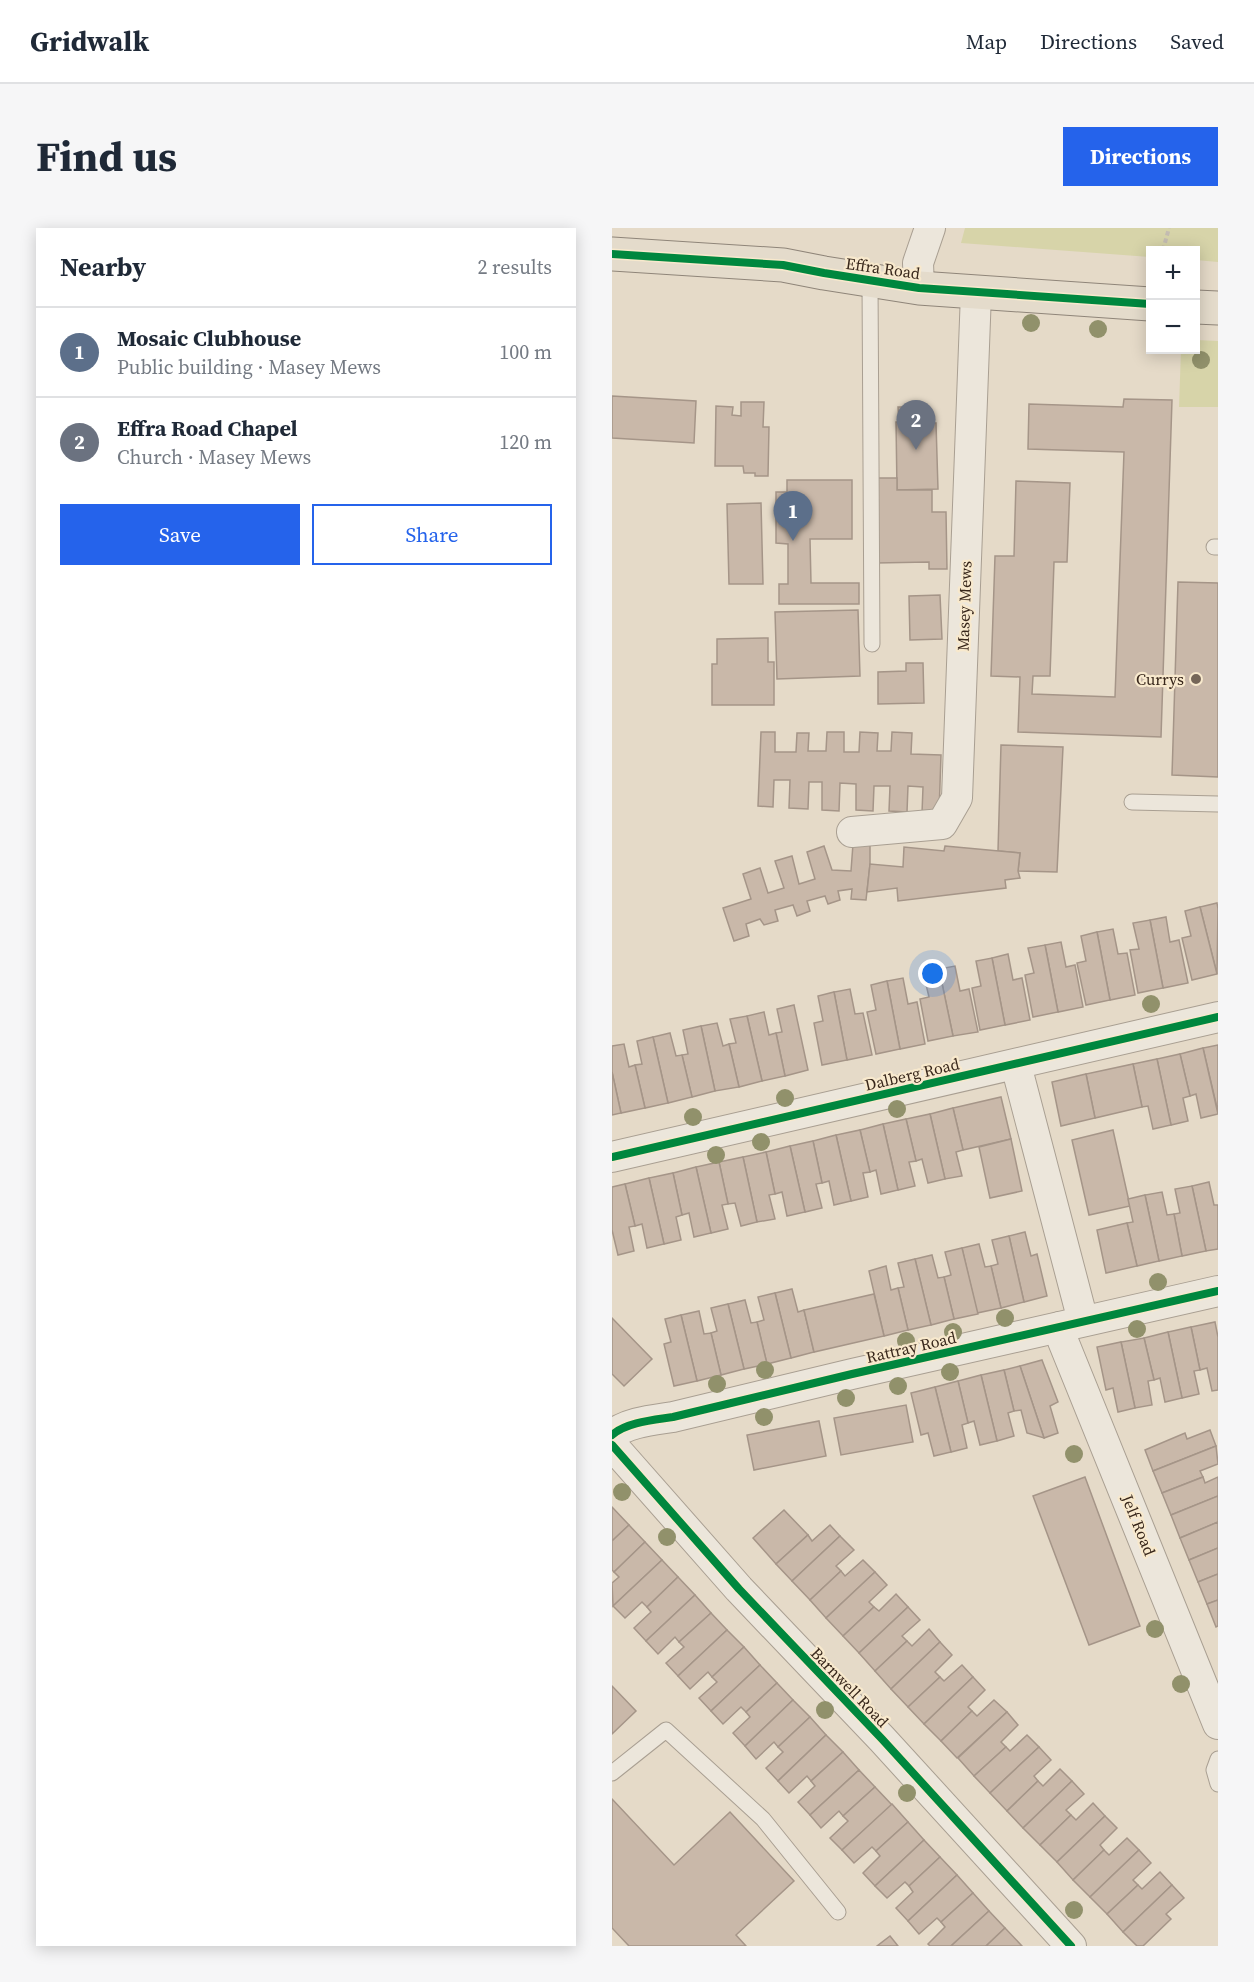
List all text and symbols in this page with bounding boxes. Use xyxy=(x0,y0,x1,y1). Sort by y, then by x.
text: Gridwalk xyxy=(30,22,149,60)
text: Map xyxy=(966,27,1007,56)
text: Directions xyxy=(1040,27,1137,56)
text: Saved xyxy=(1170,27,1224,56)
text: Find us xyxy=(36,127,177,185)
button: Directions xyxy=(1063,127,1218,186)
map controls xyxy=(1146,246,1200,354)
button: + xyxy=(1146,246,1200,300)
text: Nearby xyxy=(60,249,146,285)
street label: Effra Road xyxy=(844,252,922,284)
text: 2 results xyxy=(477,253,552,281)
button: − xyxy=(1146,300,1200,354)
text: Mosaic Clubhouse xyxy=(117,323,301,353)
text: 1 xyxy=(74,338,85,366)
text: 100 m xyxy=(499,338,552,366)
text: Public building · Masey Mews xyxy=(117,353,381,381)
pin: 2 xyxy=(896,400,936,450)
text: Effra Road Chapel xyxy=(117,413,298,443)
text: 2 xyxy=(74,428,85,456)
text: 120 m xyxy=(499,428,552,456)
text: Church · Masey Mews xyxy=(117,443,311,471)
pin: 1 xyxy=(774,492,813,541)
button: Save xyxy=(60,504,300,565)
button: Share xyxy=(312,504,552,565)
street label: Masey Mews xyxy=(951,560,977,651)
place label: Currys xyxy=(1136,668,1184,690)
marker: Currys xyxy=(1189,672,1203,686)
your location xyxy=(918,959,947,988)
street label: Dalberg Road xyxy=(862,1052,962,1096)
street label: Rattray Road xyxy=(864,1326,958,1368)
street label: Jelf Road xyxy=(1116,1490,1161,1559)
street label: Barnwell Road xyxy=(806,1642,894,1732)

